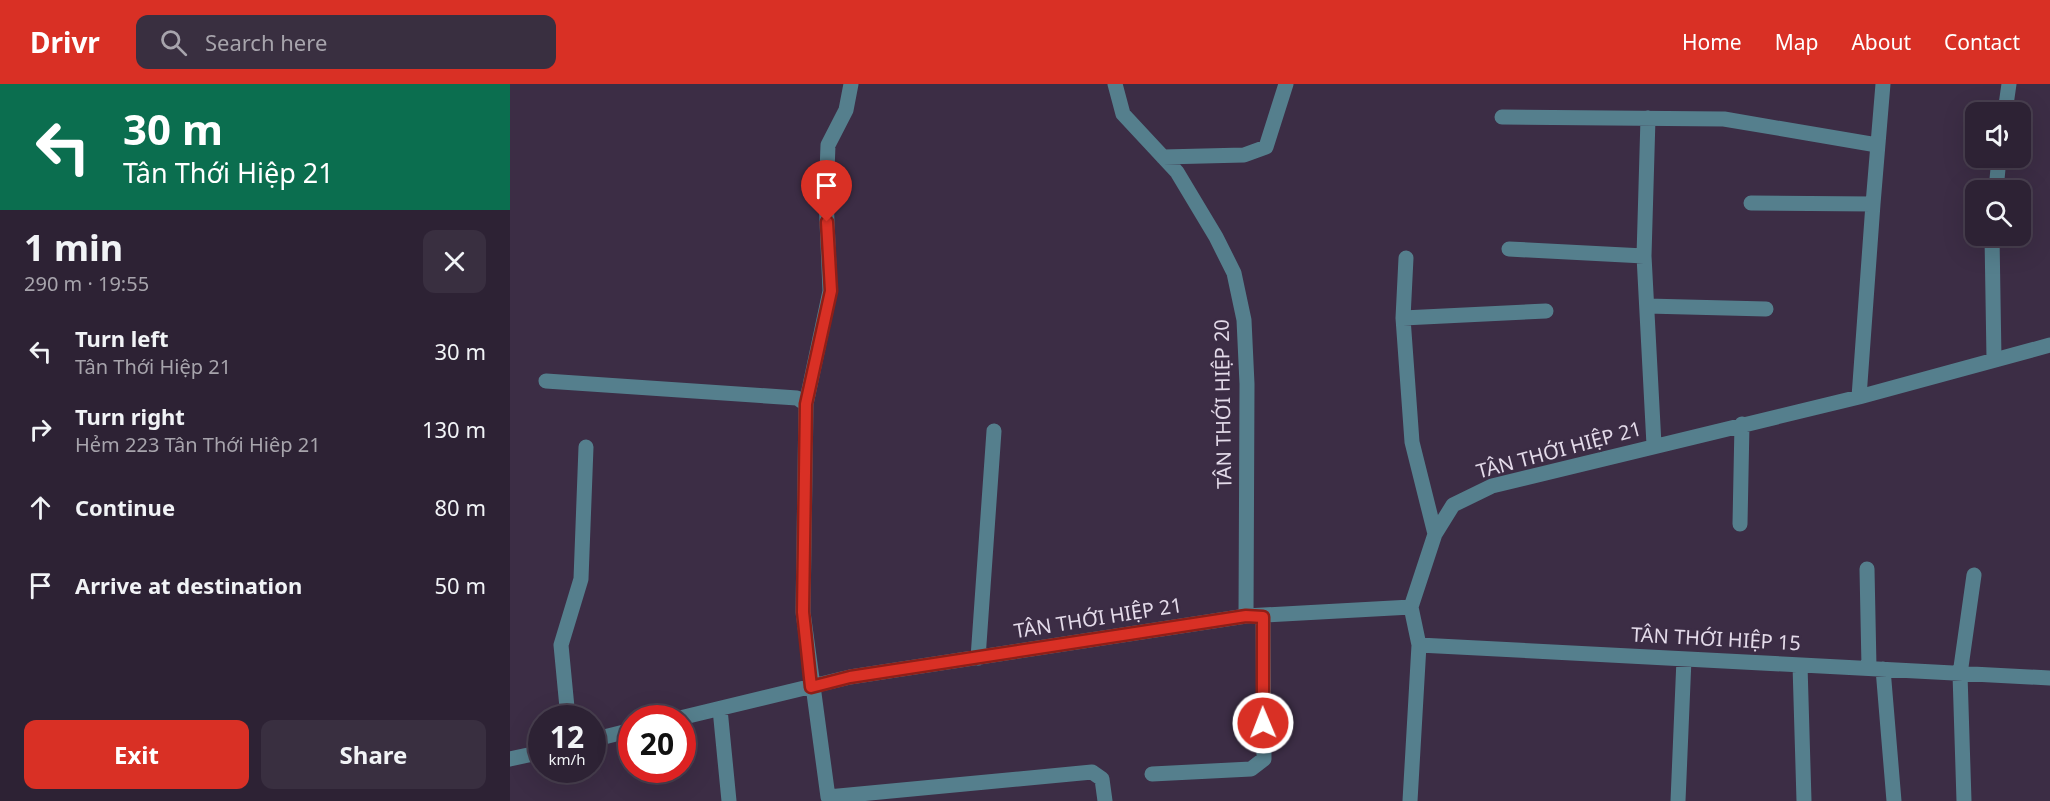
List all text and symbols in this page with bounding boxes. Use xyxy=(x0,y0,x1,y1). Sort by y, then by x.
search box xyxy=(136,15,556,69)
text: Drivr xyxy=(30,23,100,61)
icon: search xyxy=(157,26,190,59)
text: Search here xyxy=(205,27,327,57)
text: Home xyxy=(1682,28,1742,56)
text: Map xyxy=(1775,28,1818,56)
text: About xyxy=(1851,28,1911,56)
text: Contact xyxy=(1944,28,2020,56)
text: 30 m xyxy=(123,100,223,157)
map controls xyxy=(1965,102,2031,246)
button: sound xyxy=(1965,102,2031,168)
icon: left xyxy=(24,108,102,186)
text: Tân Thới Hiệp 21 xyxy=(123,154,334,191)
pin xyxy=(801,160,852,222)
icon: arrive xyxy=(810,169,843,202)
button: search xyxy=(1965,180,2031,246)
text: 1 min xyxy=(24,223,123,272)
button: close xyxy=(423,230,486,293)
text: 290 m · 19:55 xyxy=(24,270,149,297)
street label: TÂN THỚI HIỆP 20 xyxy=(1208,319,1237,489)
text: Turn left xyxy=(75,323,169,353)
icon: left xyxy=(24,335,57,368)
text: 30 m xyxy=(435,336,486,366)
text: Tân Thới Hiệp 21 xyxy=(75,353,231,380)
text: Turn right xyxy=(75,401,185,431)
icon: right xyxy=(24,413,57,446)
text: 130 m xyxy=(422,414,486,444)
street label: TÂN THỚI HIỆP 21 xyxy=(1473,415,1644,485)
text: Hẻm 223 Tân Thới Hiêp 21 xyxy=(75,431,321,458)
icon: ahead xyxy=(24,491,57,524)
text: Continue xyxy=(75,492,175,522)
text: 80 m xyxy=(435,492,486,522)
icon: arrive xyxy=(24,569,57,602)
text: Arrive at destination xyxy=(75,570,302,600)
text: 50 m xyxy=(435,570,486,600)
street label: TÂN THỚI HIỆP 21 xyxy=(1012,591,1184,644)
street label: TÂN THỚI HIỆP 15 xyxy=(1631,621,1802,656)
position arrow xyxy=(1231,691,1295,755)
speed limit sign: 20 xyxy=(618,705,696,783)
text: 12 xyxy=(550,716,584,757)
button: Exit xyxy=(24,720,249,789)
button: Share xyxy=(261,720,486,789)
text: km/h xyxy=(549,749,585,769)

